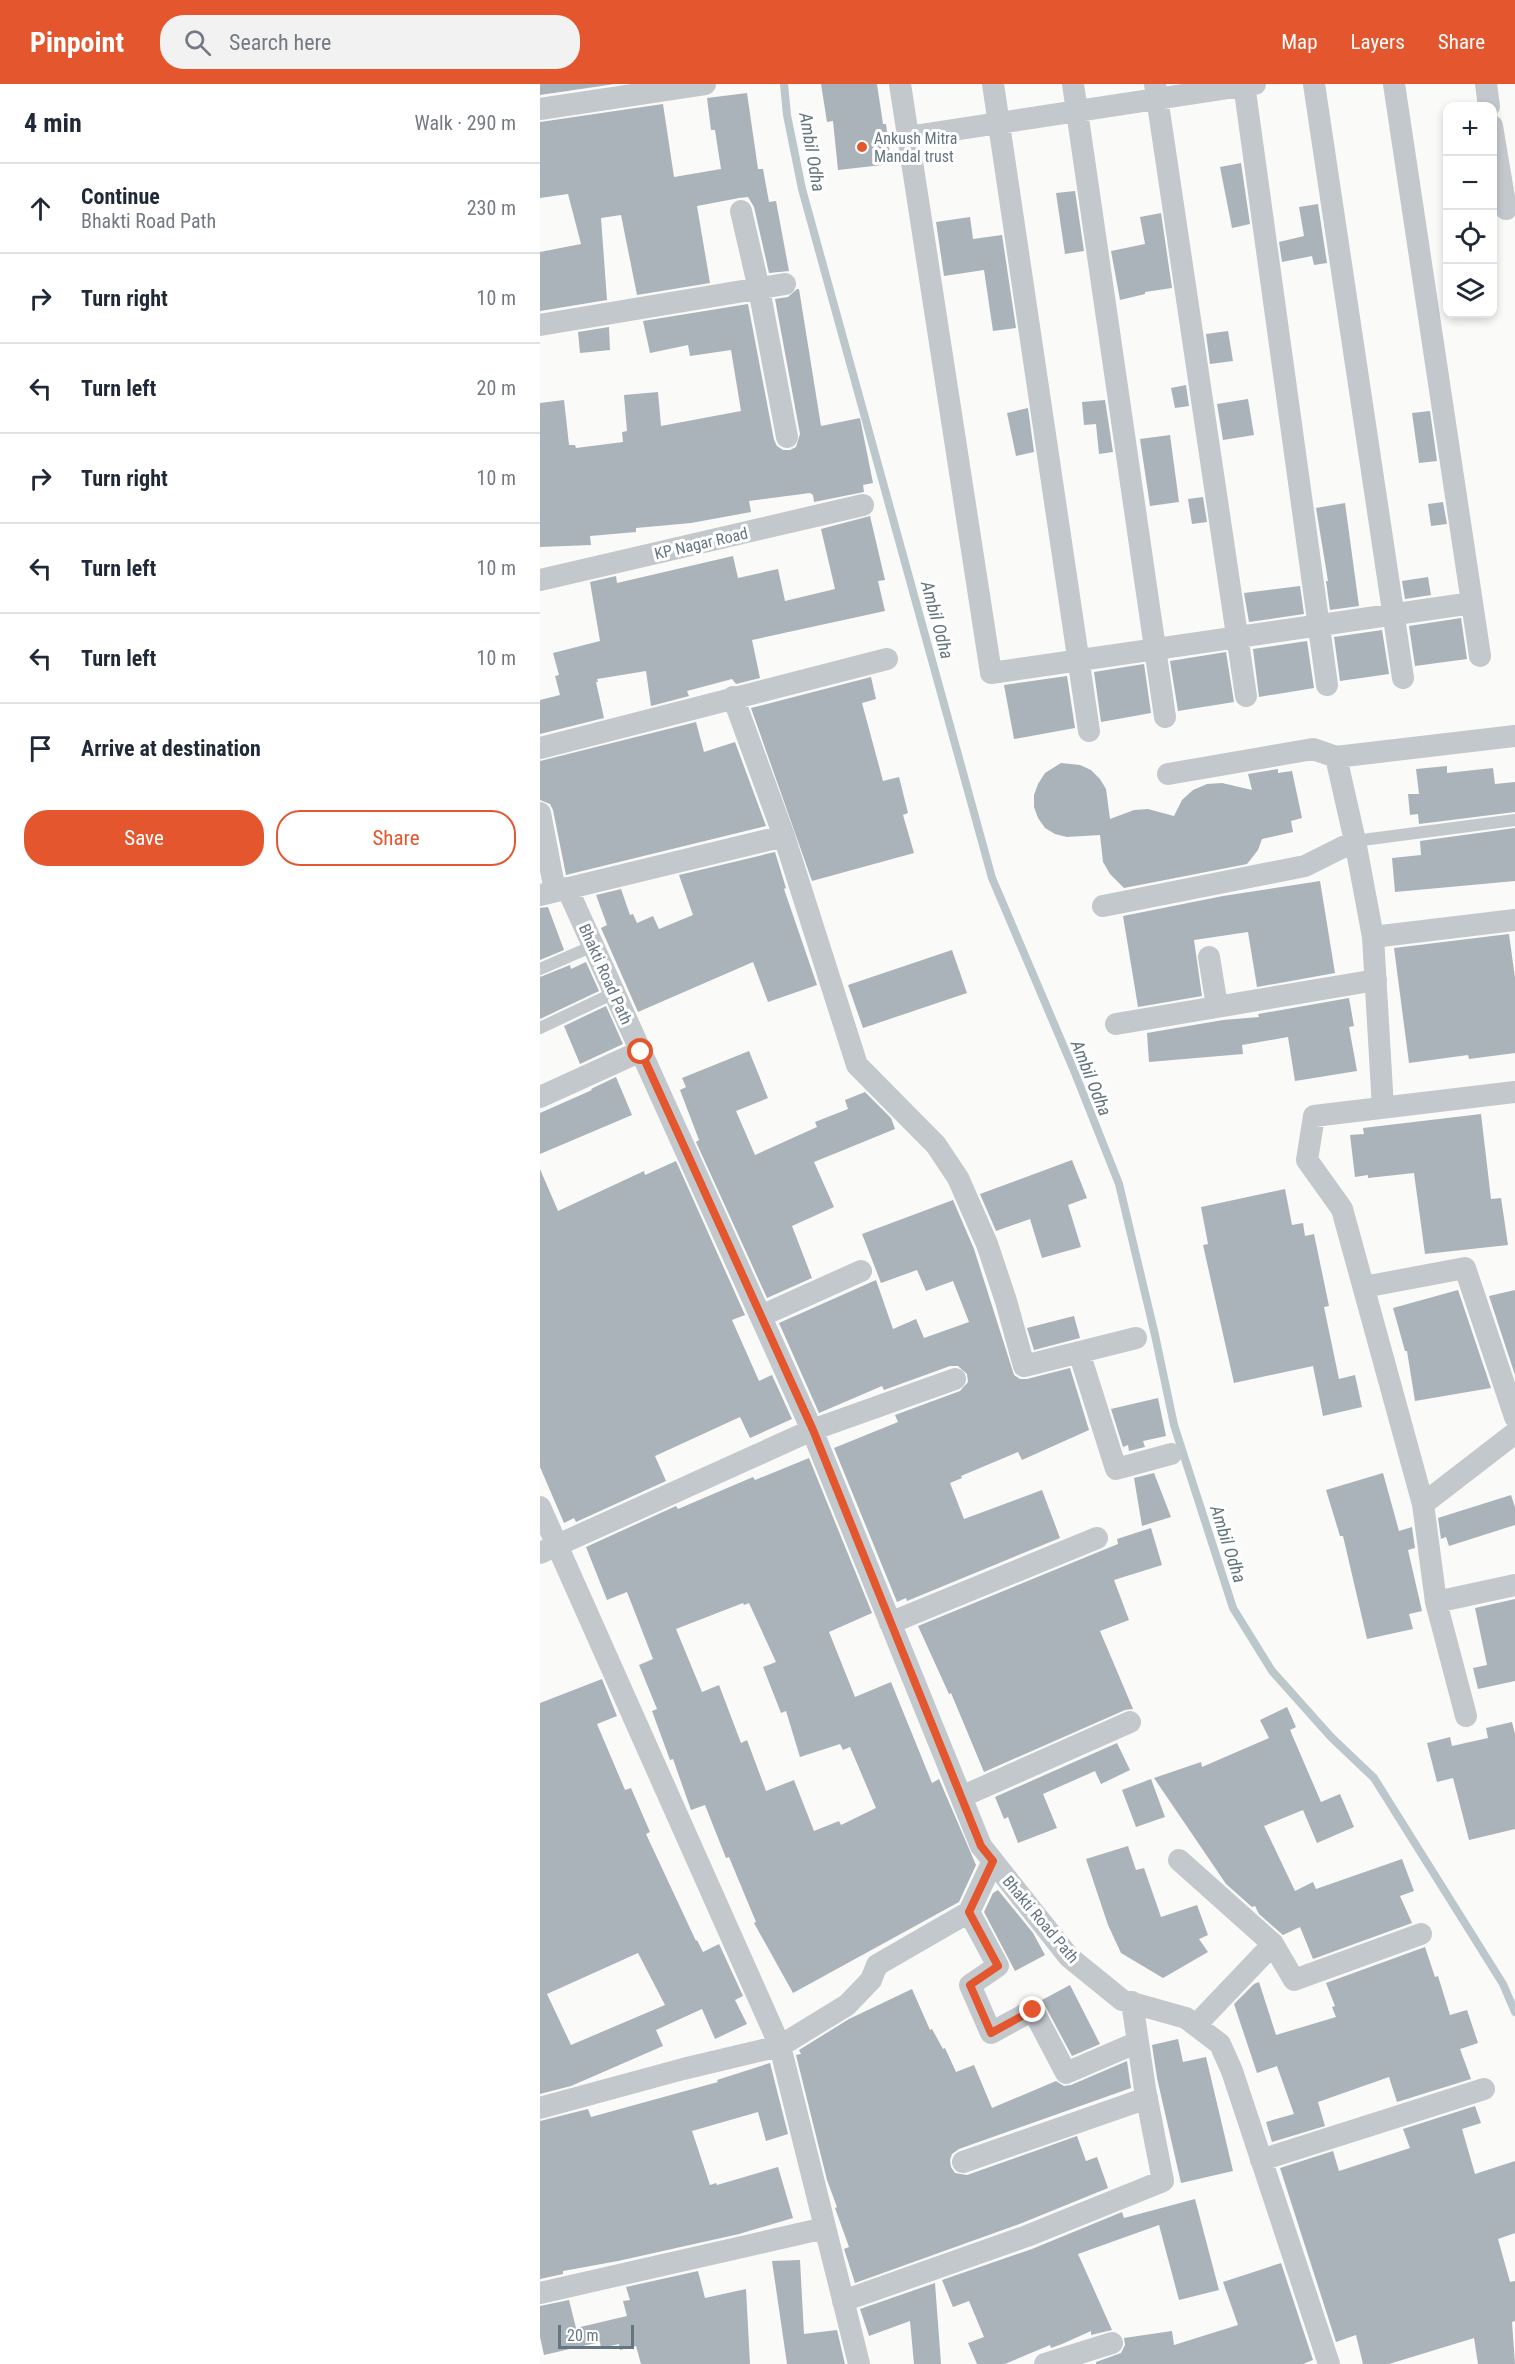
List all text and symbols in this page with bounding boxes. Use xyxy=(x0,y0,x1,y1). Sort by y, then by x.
search box xyxy=(160,15,580,69)
text: Pinpoint xyxy=(30,26,124,59)
icon: search xyxy=(181,26,214,59)
text: Search here xyxy=(229,30,331,55)
text: Map xyxy=(1281,30,1318,54)
text: Layers xyxy=(1351,30,1405,54)
text: Share xyxy=(1438,30,1485,54)
map controls xyxy=(1443,102,1497,318)
button: + xyxy=(1443,102,1497,156)
text: 4 min xyxy=(24,108,82,138)
water label: Ambil Odha xyxy=(795,110,830,193)
text: Walk · 290 m xyxy=(415,111,516,135)
place label: Ankush Mitra Mandal trust xyxy=(874,129,957,166)
marker: Ankush Mitra Mandal trust xyxy=(855,140,869,154)
button: − xyxy=(1443,156,1497,210)
text: Continue xyxy=(81,184,160,209)
icon: ahead xyxy=(24,192,57,225)
text: 230 m xyxy=(467,196,516,220)
text: Bhakti Road Path xyxy=(81,209,216,233)
button: locate xyxy=(1443,210,1497,264)
button: layers xyxy=(1443,264,1497,318)
icon: right xyxy=(24,282,57,315)
text: Turn right xyxy=(81,286,168,311)
text: 10 m xyxy=(477,286,516,310)
icon: left xyxy=(24,372,57,405)
text: Turn left xyxy=(81,376,156,401)
text: 20 m xyxy=(477,376,516,400)
icon: right xyxy=(24,462,57,495)
text: Turn right xyxy=(81,466,168,491)
text: 10 m xyxy=(477,466,516,490)
street label: KP Nagar Road xyxy=(653,524,750,563)
icon: left xyxy=(24,552,57,585)
text: Turn left xyxy=(81,556,156,581)
text: 10 m xyxy=(477,556,516,580)
water label: Ambil Odha xyxy=(917,578,958,661)
icon: left xyxy=(24,642,57,675)
text: Turn left xyxy=(81,646,156,671)
text: 10 m xyxy=(477,646,516,670)
icon: arrive xyxy=(24,732,57,765)
text: Arrive at destination xyxy=(81,736,261,761)
button: Save xyxy=(24,810,264,866)
button: Share xyxy=(276,810,516,866)
street label: Bhakti Road Path xyxy=(575,921,636,1027)
water label: Ambil Odha xyxy=(1066,1036,1116,1119)
route start xyxy=(627,1038,653,1064)
water label: Ambil Odha xyxy=(1206,1502,1251,1585)
street label: Bhakti Road Path xyxy=(999,1872,1083,1967)
route end xyxy=(1019,1996,1045,2022)
scale bar xyxy=(558,2322,634,2350)
text: 20 m xyxy=(567,2326,599,2345)

